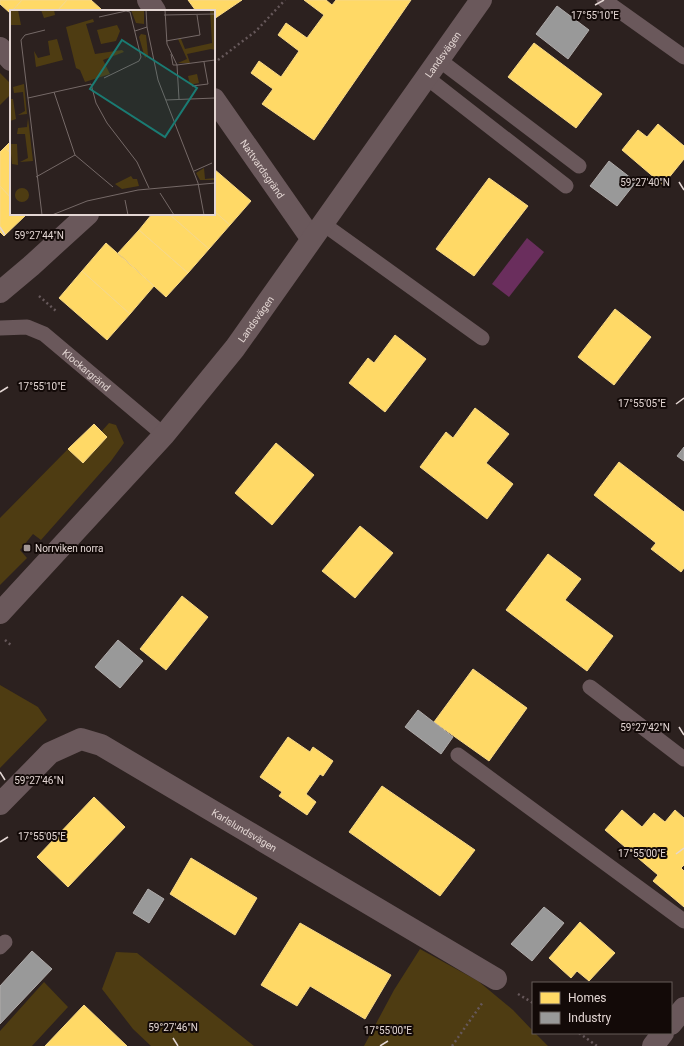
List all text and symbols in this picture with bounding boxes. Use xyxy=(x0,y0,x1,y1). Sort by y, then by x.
inset map xyxy=(10,10,215,215)
text: 17°55'10"E xyxy=(571,10,619,21)
street label: Landsvägen xyxy=(423,29,463,80)
street label: Nattvardsgränd xyxy=(238,138,286,200)
text: 59°27'40"N xyxy=(620,177,670,188)
text: 59°27'44"N xyxy=(14,230,64,241)
street label: Landsvägen xyxy=(236,294,276,344)
street label: Klockargränd xyxy=(60,347,112,393)
text: 17°55'10"E xyxy=(18,381,66,392)
text: 17°55'05"E xyxy=(618,398,666,409)
marker: Norrviken norra xyxy=(22,543,32,553)
place label: Norrviken norra xyxy=(35,543,104,554)
text: 59°27'42"N xyxy=(620,722,670,733)
text: 59°27'46"N xyxy=(14,775,64,786)
street label: Karlslundsvägen xyxy=(210,807,279,854)
text: 17°55'05"E xyxy=(18,831,66,842)
text: 17°55'00"E xyxy=(618,848,666,859)
legend xyxy=(532,982,672,1034)
text: Homes xyxy=(568,991,606,1005)
text: Industry xyxy=(568,1011,612,1025)
text: 59°27'46"N xyxy=(148,1022,198,1033)
text: 17°55'00"E xyxy=(364,1025,412,1036)

